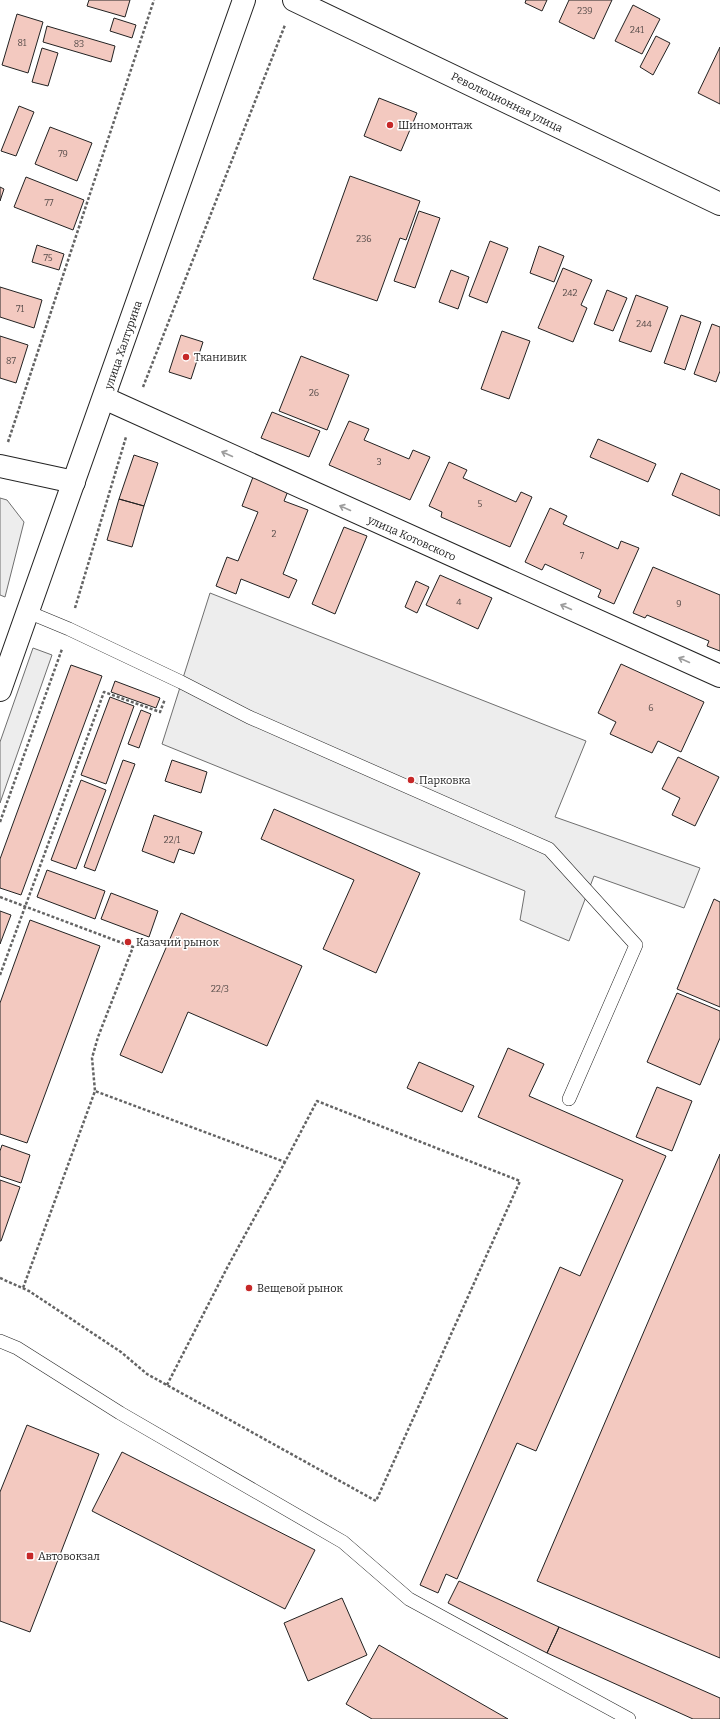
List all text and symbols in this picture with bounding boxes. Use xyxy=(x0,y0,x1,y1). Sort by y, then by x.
house number: 239 xyxy=(577,6,593,16)
house number: 241 xyxy=(630,25,644,35)
house number: 81 xyxy=(17,38,27,48)
house number: 83 xyxy=(74,39,84,49)
street label: Революционная улица xyxy=(449,70,565,135)
place label: Шиномонтаж xyxy=(398,119,473,132)
marker: Шиномонтаж xyxy=(385,120,395,130)
house number: 79 xyxy=(58,149,68,159)
house number: 77 xyxy=(44,198,54,208)
house number: 236 xyxy=(356,234,372,244)
house number: 75 xyxy=(43,253,53,263)
house number: 242 xyxy=(562,288,578,298)
street label: улица Халтурина xyxy=(102,299,145,392)
house number: 71 xyxy=(16,304,24,314)
house number: 244 xyxy=(636,319,652,329)
place label: Тканивик xyxy=(194,351,247,364)
marker: Тканивик xyxy=(181,352,191,362)
house number: 87 xyxy=(6,356,16,366)
house number: 26 xyxy=(309,388,319,398)
one-way arrow xyxy=(221,450,233,457)
house number: 3 xyxy=(376,457,382,467)
house number: 5 xyxy=(478,499,483,509)
one-way arrow xyxy=(340,504,352,511)
street label: улица Котовского xyxy=(365,513,458,564)
house number: 2 xyxy=(272,529,277,539)
house number: 7 xyxy=(580,551,585,561)
house number: 4 xyxy=(456,597,462,607)
house number: 9 xyxy=(676,599,682,609)
one-way arrow xyxy=(560,603,572,610)
one-way arrow xyxy=(679,656,691,663)
house number: 6 xyxy=(648,703,654,713)
place label: Парковка xyxy=(419,774,471,787)
marker: Парковка xyxy=(406,775,416,785)
house number: 22/1 xyxy=(164,835,180,845)
place label: Казачий рынок xyxy=(136,936,219,949)
marker: Казачий рынок xyxy=(123,937,133,947)
house number: 22/3 xyxy=(211,984,229,994)
place label: Вещевой рынок xyxy=(257,1282,344,1295)
marker: Вещевой рынок xyxy=(244,1283,254,1293)
place label: Автовокзал xyxy=(38,1550,100,1563)
marker: Автовокзал xyxy=(25,1551,35,1561)

